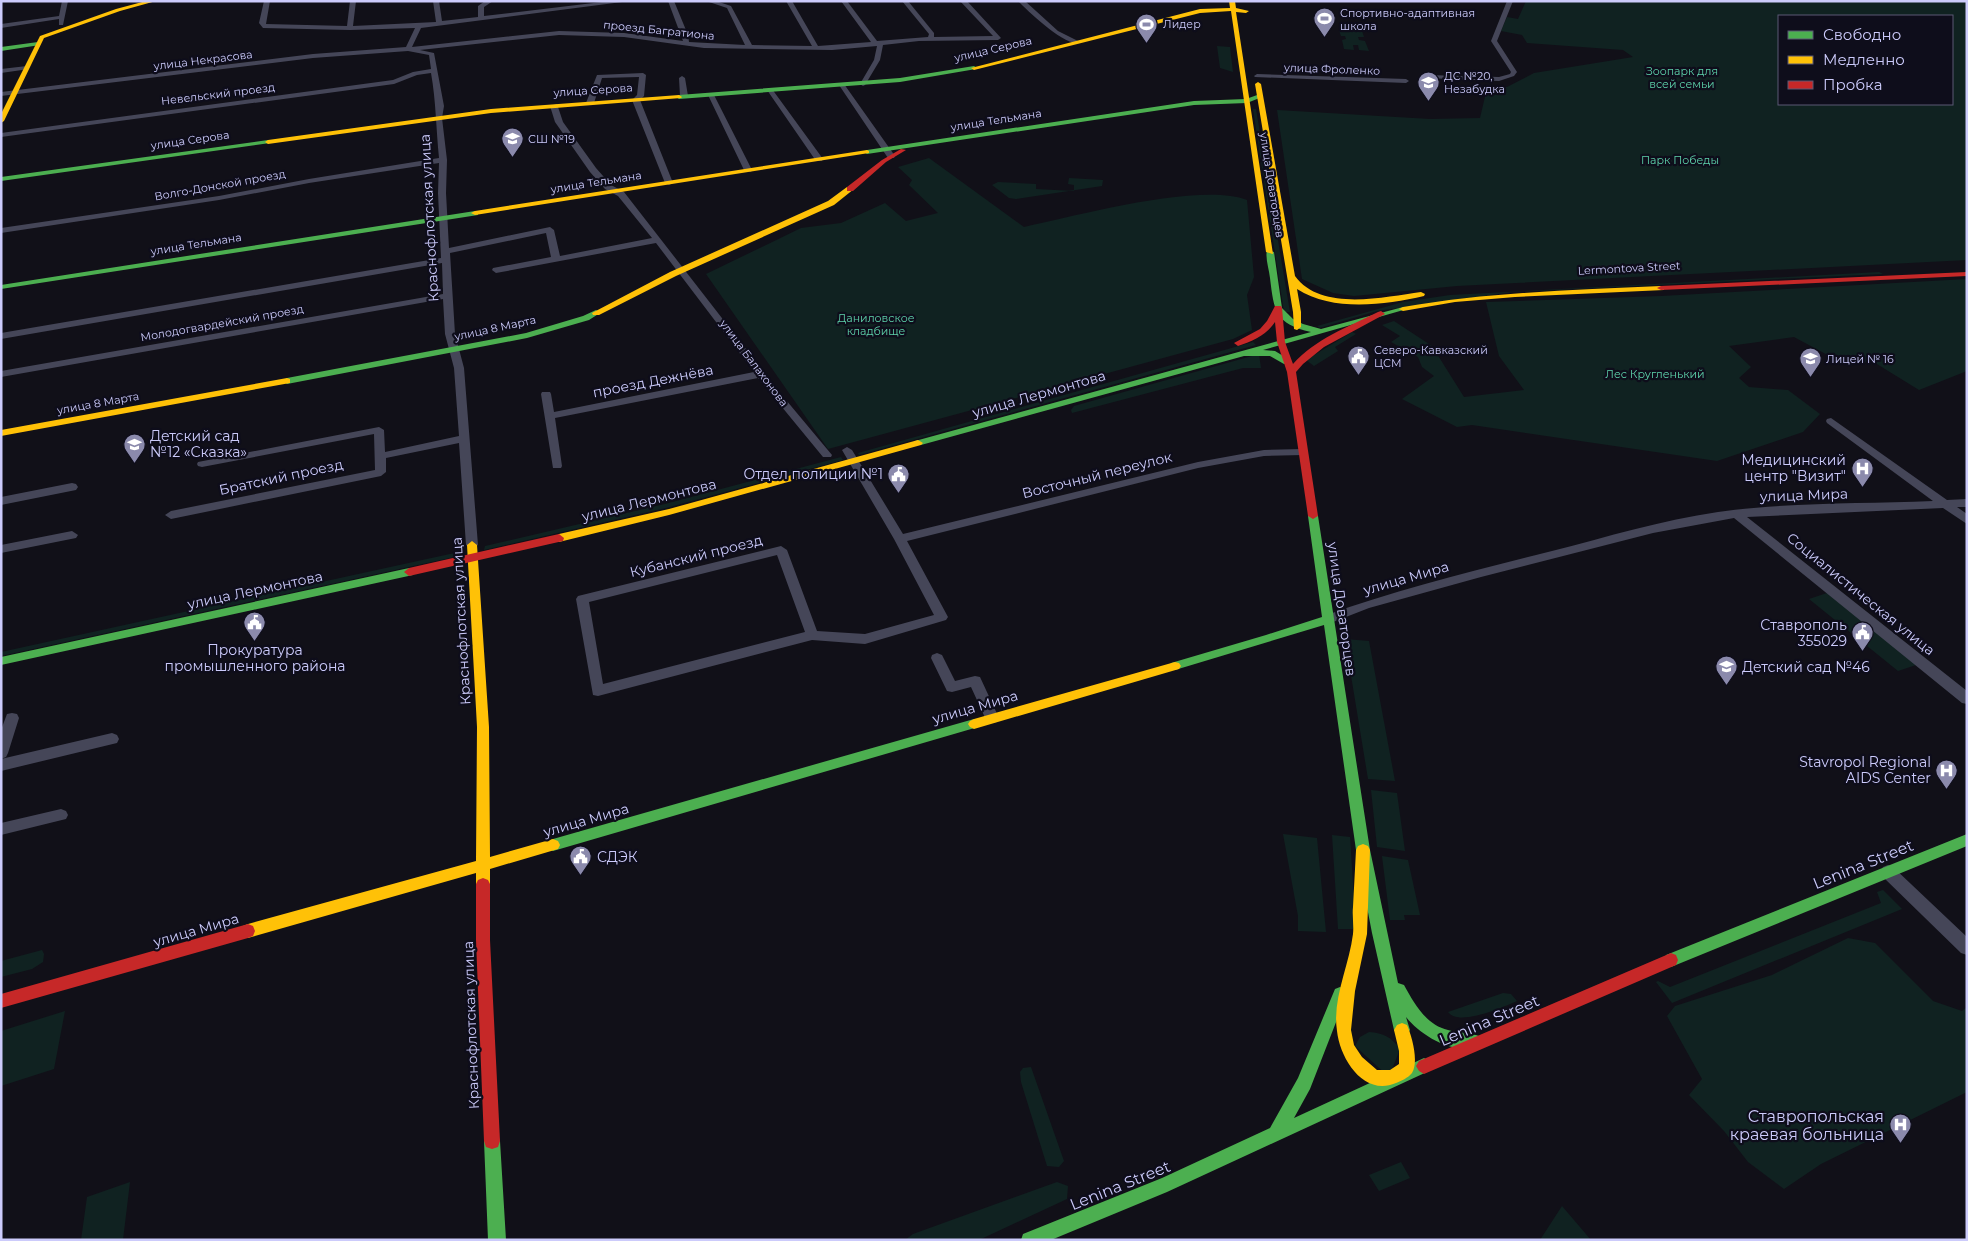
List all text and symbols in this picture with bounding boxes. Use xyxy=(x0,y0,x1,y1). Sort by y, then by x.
place label: Спортивно-адаптивная школа xyxy=(1340,6,1475,33)
sports icon: Спортивно-адаптивная школа xyxy=(1312,7,1336,38)
sports icon: Лидер xyxy=(1135,12,1159,43)
legend xyxy=(1778,15,1953,105)
street label: проезд Багратиона xyxy=(603,17,715,43)
place label: Лидер xyxy=(1163,17,1201,31)
text: Свободно xyxy=(1823,25,1901,44)
street label: улица Серова xyxy=(952,33,1033,65)
street label: улица Некрасова xyxy=(152,47,253,73)
text: Медленно xyxy=(1823,50,1905,69)
street label: улица Фроленко xyxy=(1283,60,1380,78)
park label: Зоопарк для всей семьи xyxy=(1646,64,1718,91)
place label: ДС №20, Незабудка xyxy=(1444,69,1505,96)
school or university icon: ДС №20, Незабудка xyxy=(1416,70,1440,101)
text: Пробка xyxy=(1823,75,1882,94)
street label: Невельский проезд xyxy=(160,80,276,108)
street label: улица Серова xyxy=(552,80,633,100)
street label: улица Тельмана xyxy=(949,106,1042,134)
school or university icon: СШ №19 xyxy=(500,127,524,158)
street label: улица Серова xyxy=(149,128,230,153)
street label: улица Доваторцев xyxy=(1257,130,1287,239)
place label: СШ №19 xyxy=(528,132,575,146)
street label: Краснофлотская улица xyxy=(416,134,442,302)
park label: Парк Победы xyxy=(1641,153,1719,167)
street label: Волго-Донской проезд xyxy=(153,167,287,203)
street label: улица Тельмана xyxy=(549,168,642,196)
street label: улица Тельмана xyxy=(149,230,242,258)
street label: Lermontova Street xyxy=(1577,258,1681,278)
street label: Молодогвардейский проезд xyxy=(139,302,305,344)
park label: Даниловское кладбище xyxy=(838,311,915,338)
street label: улица 8 Марта xyxy=(452,313,537,344)
street label: улица Балахонова xyxy=(716,316,791,409)
place label: Северо-Кавказский ЦСМ xyxy=(1374,343,1488,370)
public building icon: Северо-Кавказский ЦСМ xyxy=(1346,344,1370,375)
school or university icon: Лицей № 16 xyxy=(1798,347,1822,378)
place label: Лицей № 16 xyxy=(1826,352,1894,366)
street label: проезд Дежнёва xyxy=(591,360,715,402)
street label: улица Лермонтова xyxy=(969,366,1108,422)
park label: Лес Кругленький xyxy=(1605,367,1705,381)
street label: улица 8 Марта xyxy=(55,389,140,417)
place label: Детский сад №12 «Сказка» xyxy=(150,427,247,461)
school or university icon: Детский сад №12 «Сказка» xyxy=(122,432,146,463)
street label: Восточный переулок xyxy=(1020,448,1174,502)
place label: Медицинский центр "Визит" xyxy=(1741,451,1846,485)
street label: Братский проезд xyxy=(217,455,345,499)
hospital icon: Медицинский центр "Визит" xyxy=(1850,456,1874,487)
public building icon: Отдел полиции №1 xyxy=(887,462,911,493)
place label: Отдел полиции №1 xyxy=(743,465,883,483)
street label: улица Лермонтова xyxy=(579,475,718,526)
street label: улица Мира xyxy=(1759,484,1848,506)
street label: Социалистическая улица xyxy=(1783,529,1939,659)
street label: Кубанский проезд xyxy=(628,531,764,581)
street label: Краснофлотская улица xyxy=(448,537,474,705)
street label: улица Доваторцев xyxy=(1324,540,1360,677)
street label: улица Мира xyxy=(1360,557,1451,599)
street label: улица Лермонтова xyxy=(185,567,324,613)
public building icon: Прокуратура промышленного района xyxy=(243,610,267,641)
place label: Ставрополь 355029 xyxy=(1760,616,1847,650)
public building icon: Ставрополь 355029 xyxy=(1851,621,1875,652)
place label: Прокуратура промышленного района xyxy=(164,641,346,675)
school or university icon: Детский сад №46 xyxy=(1714,655,1738,686)
place label: Детский сад №46 xyxy=(1742,658,1870,676)
street label: улица Мира xyxy=(929,686,1020,728)
place label: Stavropol Regional AIDS Center xyxy=(1799,753,1931,787)
hospital icon: Stavropol Regional AIDS Center xyxy=(1935,758,1959,789)
street label: улица Мира xyxy=(540,799,631,841)
street label: Lenina Street xyxy=(1810,835,1917,893)
public building icon: СДЭК xyxy=(569,845,593,876)
place label: СДЭК xyxy=(597,848,638,866)
street label: улица Мира xyxy=(150,909,241,951)
street label: Краснофлотская улица xyxy=(459,941,483,1109)
street label: Lenina Street xyxy=(1436,991,1543,1050)
place label: Ставропольская краевая больница xyxy=(1730,1107,1884,1144)
hospital icon: Ставропольская краевая больница xyxy=(1888,1113,1912,1144)
street label: Lenina Street xyxy=(1067,1156,1174,1214)

